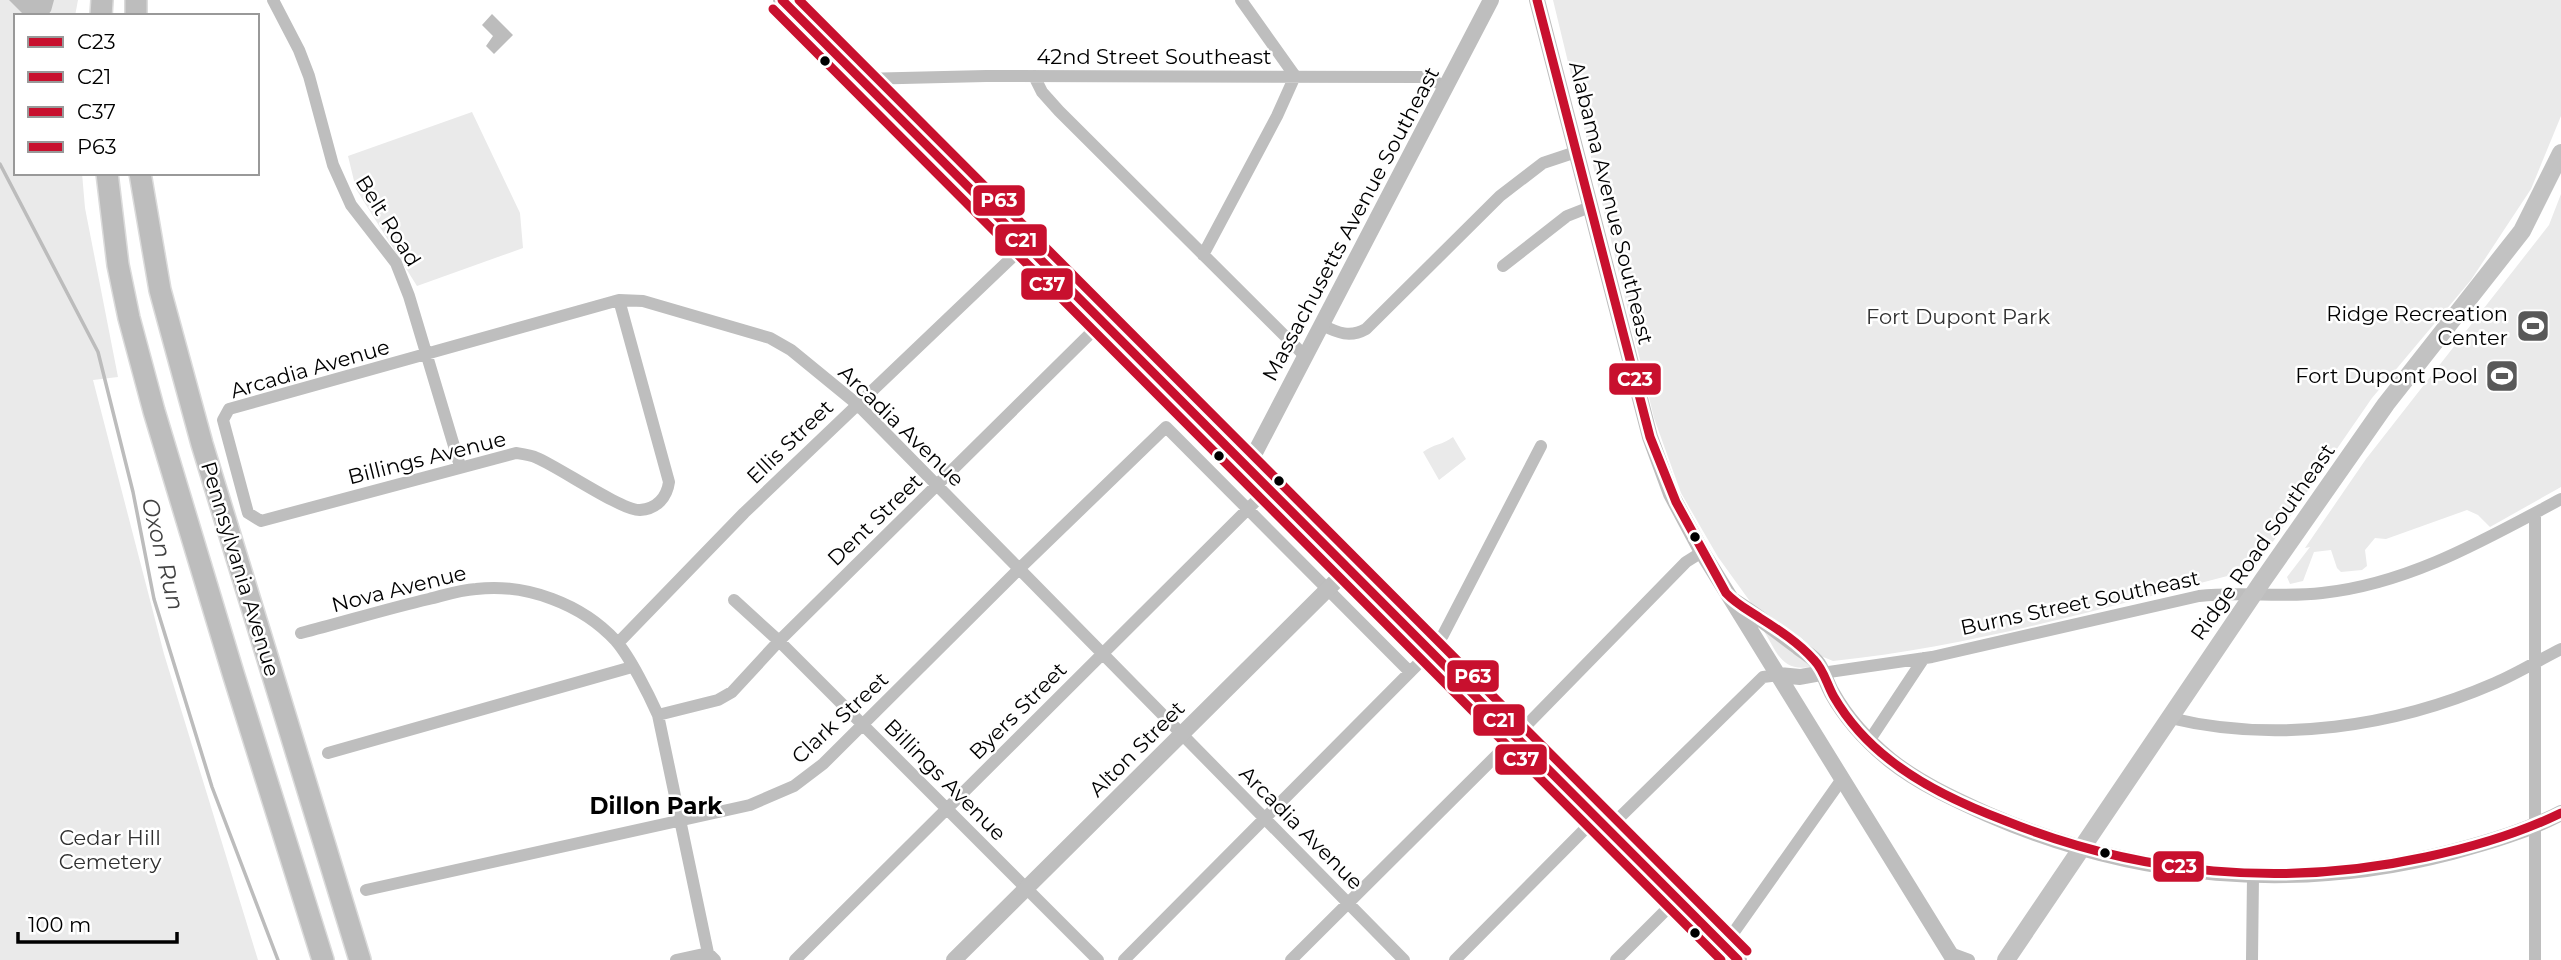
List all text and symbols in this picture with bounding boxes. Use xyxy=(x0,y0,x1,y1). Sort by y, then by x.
legend xyxy=(14,14,259,175)
text: C23 xyxy=(77,29,116,54)
street label: 42nd Street Southeast xyxy=(1036,44,1272,69)
unlabelled marker xyxy=(818,54,832,68)
street label: Alabama Avenue Southeast xyxy=(1564,59,1659,347)
street label: Massachusetts Avenue Southeast xyxy=(1257,63,1444,385)
text: C21 xyxy=(77,64,111,89)
text: C37 xyxy=(77,99,116,124)
text: P63 xyxy=(77,134,117,159)
street label: Belt Road xyxy=(351,170,426,271)
line badge: P63 xyxy=(972,184,1026,217)
text: P63 xyxy=(980,189,1018,212)
line badge: C21 xyxy=(994,223,1048,257)
text: C21 xyxy=(1005,229,1037,252)
line badge: C37 xyxy=(1020,267,1074,301)
text: C37 xyxy=(1029,273,1066,296)
place label: Ridge Recreation Center xyxy=(2326,301,2508,350)
park label: Fort Dupont Park xyxy=(1866,304,2050,329)
sports icon: Ridge Recreation Center xyxy=(2514,307,2552,345)
street label: Arcadia Avenue xyxy=(227,334,392,403)
sports icon: Fort Dupont Pool xyxy=(2483,357,2521,395)
street label: Arcadia Avenue xyxy=(834,360,969,492)
line badge: C23 xyxy=(1608,362,1662,396)
place label: Fort Dupont Pool xyxy=(2295,363,2478,388)
text: C23 xyxy=(1617,368,1653,391)
street label: Ellis Street xyxy=(741,394,838,489)
street label: Billings Avenue xyxy=(345,426,509,489)
street label: Ridge Road Southeast xyxy=(2185,438,2340,645)
unlabelled marker xyxy=(1212,449,1226,463)
street label: Pennsylvania Avenue xyxy=(196,458,285,679)
street label: Dent Street xyxy=(822,468,927,571)
unlabelled marker xyxy=(1272,474,1286,488)
water label: Oxon Run xyxy=(136,495,190,613)
unlabelled marker xyxy=(1688,530,1702,544)
street label: Nova Avenue xyxy=(329,560,469,617)
street label: Burns Street Southeast xyxy=(1958,565,2202,640)
street label: Byers Street xyxy=(964,657,1071,764)
line badge: P63 xyxy=(1446,659,1500,693)
text: P63 xyxy=(1454,665,1492,688)
street label: Clark Street xyxy=(786,667,893,769)
street label: Alton Street xyxy=(1084,696,1190,802)
line badge: C21 xyxy=(1472,703,1526,737)
text: C21 xyxy=(1483,709,1515,732)
street label: Billings Avenue xyxy=(879,714,1011,846)
line badge: C37 xyxy=(1494,743,1548,776)
text: C37 xyxy=(1503,748,1540,771)
street label: Arcadia Avenue xyxy=(1234,761,1368,895)
district label: Dillon Park xyxy=(590,792,723,820)
park label: Cedar Hill Cemetery xyxy=(59,825,162,874)
unlabelled marker xyxy=(2098,846,2112,860)
line badge: C23 xyxy=(2152,850,2205,883)
text: C23 xyxy=(2161,855,2197,878)
scale bar xyxy=(18,900,177,944)
text: 100 m xyxy=(28,912,91,937)
unlabelled marker xyxy=(1688,926,1702,940)

